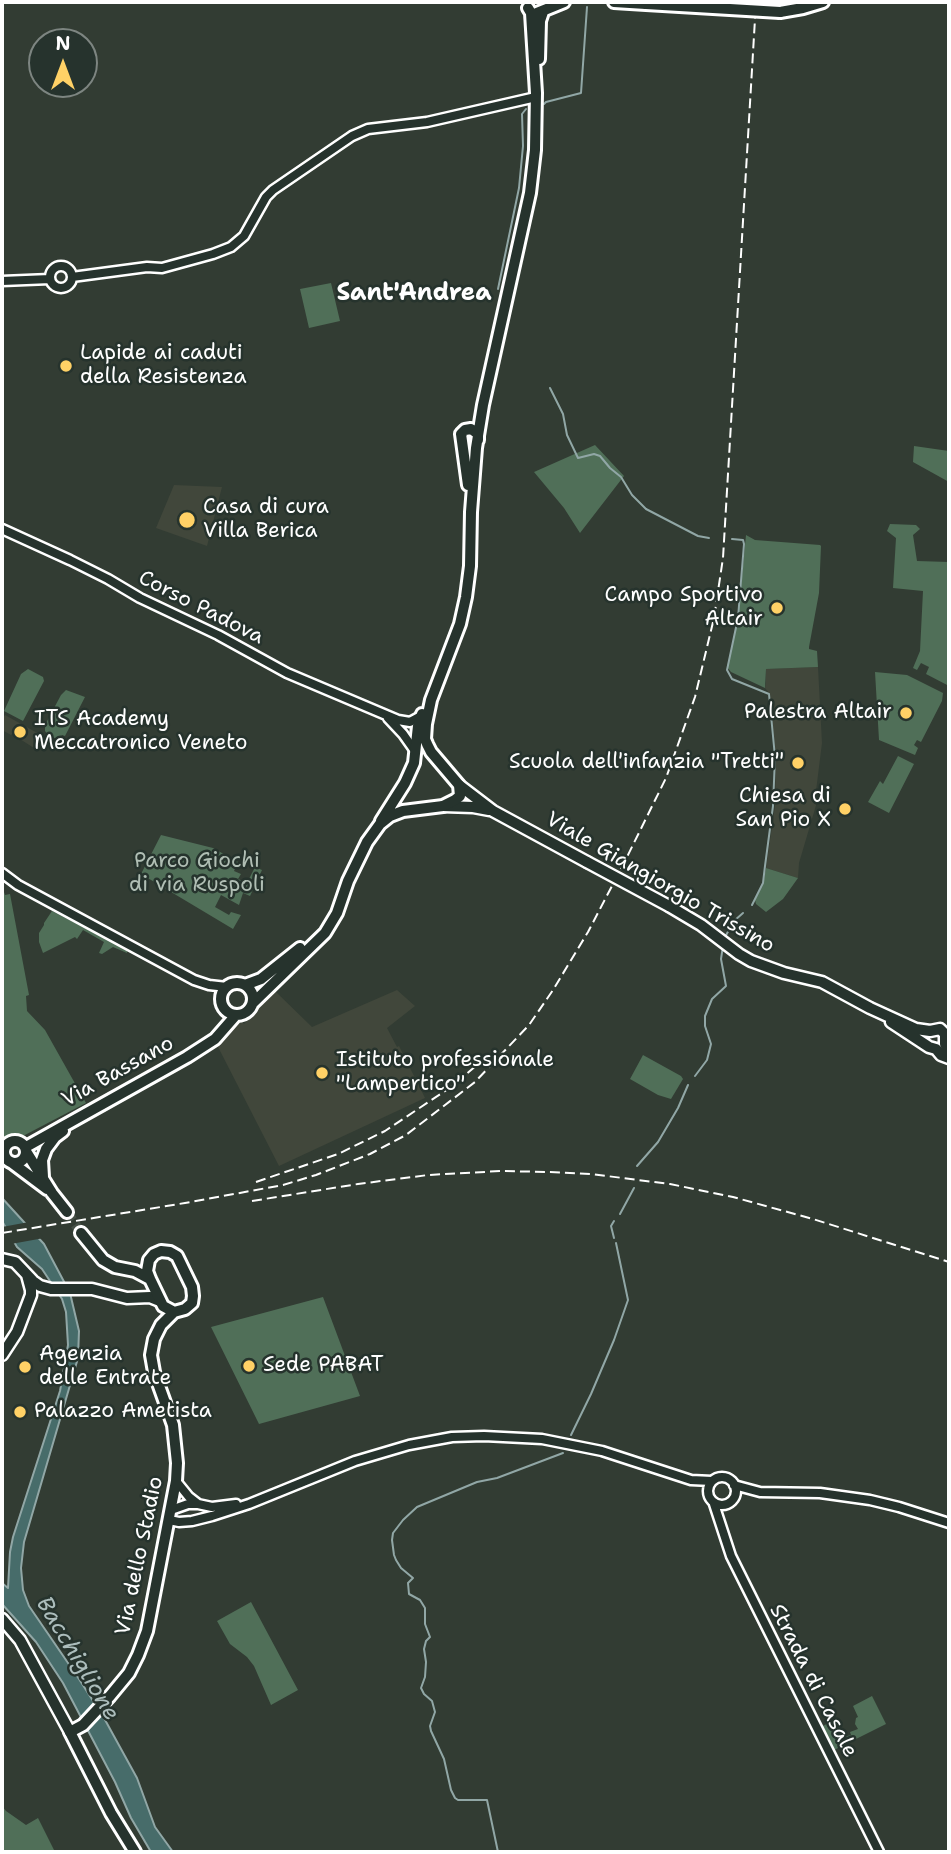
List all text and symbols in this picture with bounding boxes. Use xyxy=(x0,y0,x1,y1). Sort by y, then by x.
north arrow xyxy=(28,28,98,98)
text: N xyxy=(55,31,71,56)
district label: Sant'Andrea xyxy=(336,280,492,308)
place label: Lapide ai caduti della Resistenza xyxy=(80,341,246,391)
marker: Lapide ai caduti della Resistenza xyxy=(58,358,74,374)
place label: Casa di cura Villa Berica xyxy=(203,495,329,545)
marker: Casa di cura Villa Berica xyxy=(177,510,197,530)
street label: Corso Padova xyxy=(134,566,268,650)
place label: Campo Sportivo Altair xyxy=(605,583,763,633)
marker: Campo Sportivo Altair xyxy=(769,600,785,616)
place label: Palestra Altair xyxy=(744,700,892,726)
marker: Palestra Altair xyxy=(898,705,914,721)
place label: ITS Academy Meccatronico Veneto xyxy=(34,707,247,757)
marker: ITS Academy Meccatronico Veneto xyxy=(12,724,28,740)
place label: Scuola dell'infanzia "Tretti" xyxy=(509,750,784,776)
marker: Scuola dell'infanzia "Tretti" xyxy=(790,755,806,771)
place label: Chiesa di San Pio X xyxy=(735,784,831,834)
marker: Chiesa di San Pio X xyxy=(837,801,853,817)
street label: Viale Giangiorgio Trissino xyxy=(541,807,779,959)
park label: Parco Giochi di via Ruspoli xyxy=(129,849,265,899)
street label: Via Bassano xyxy=(58,1031,178,1113)
place label: Istituto professionale "Lampertico" xyxy=(336,1048,554,1098)
marker: Istituto professionale "Lampertico" xyxy=(314,1065,330,1081)
place label: Agenzia delle Entrate xyxy=(39,1342,171,1392)
place label: Sede PABAT xyxy=(263,1353,384,1379)
marker: Sede PABAT xyxy=(241,1358,257,1374)
marker: Agenzia delle Entrate xyxy=(17,1359,33,1375)
place label: Palazzo Ametista xyxy=(34,1399,212,1425)
marker: Palazzo Ametista xyxy=(12,1404,28,1420)
street label: Via dello Stadio xyxy=(111,1474,169,1638)
water label: Bacchiglione xyxy=(29,1592,125,1726)
street label: Strada di Casale xyxy=(764,1600,862,1762)

